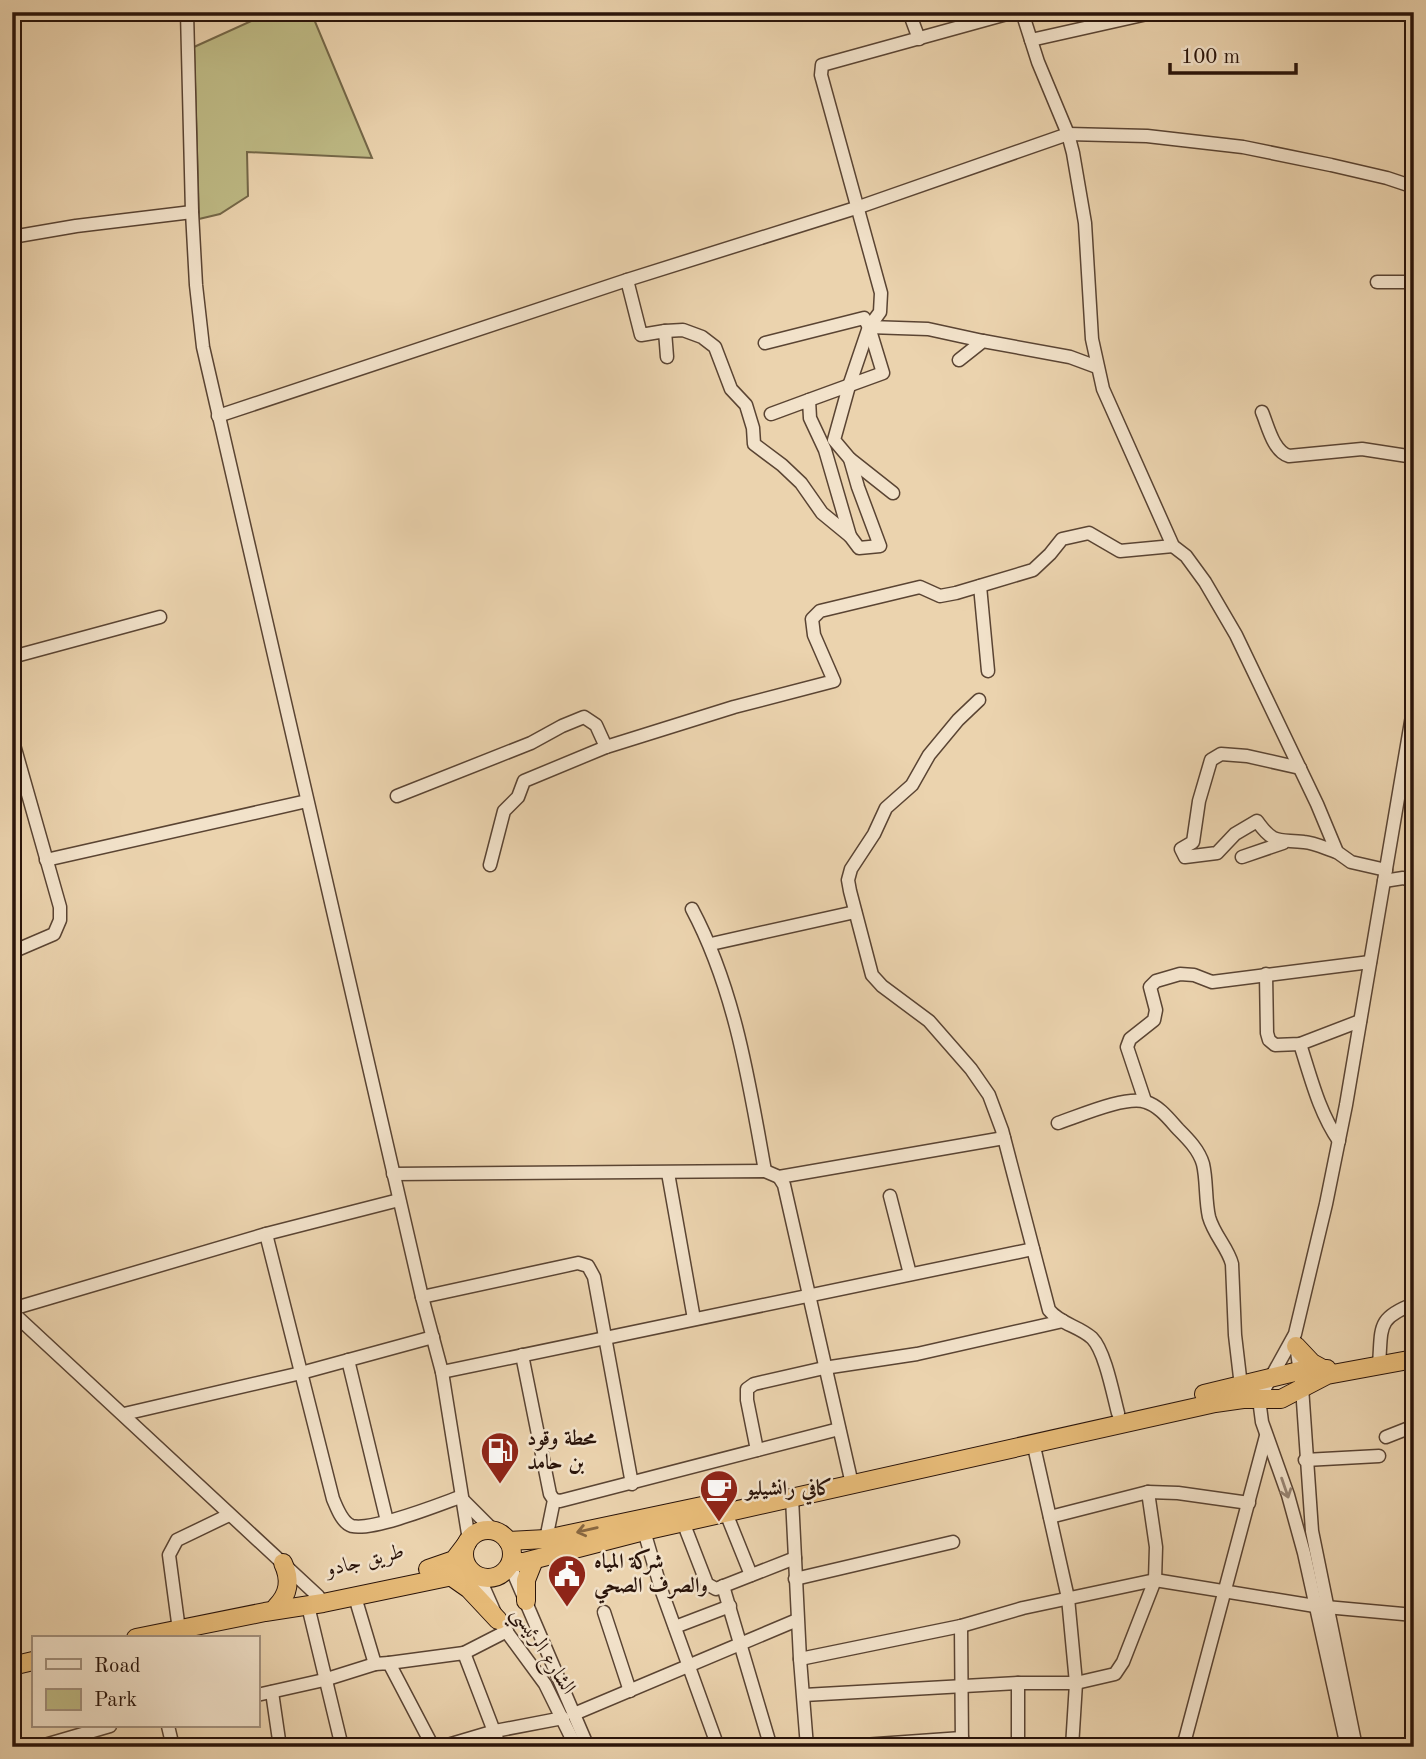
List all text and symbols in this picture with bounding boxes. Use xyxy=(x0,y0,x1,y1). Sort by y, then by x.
scale bar xyxy=(1170,32,1296,76)
text: 100 m xyxy=(1181,47,1240,68)
place label: محطة وقود بن حامد xyxy=(527,1429,598,1475)
fuel station icon: محطة وقود بن حامد xyxy=(479,1430,521,1485)
cafe icon: كافي رانشيليو xyxy=(698,1468,740,1523)
place label: كافي رانشيليو xyxy=(744,1477,833,1506)
one-way arrow xyxy=(1280,1477,1292,1499)
one-way arrow xyxy=(576,1524,599,1538)
street label: طريق جادو xyxy=(322,1541,406,1582)
place label: شركة المياه والصرف الصحي xyxy=(594,1548,708,1604)
public building icon: شركة المياه والصرف الصحي xyxy=(546,1553,588,1608)
street label: الشارع الرئيسي xyxy=(500,1603,580,1703)
legend xyxy=(32,1636,259,1728)
text: Road xyxy=(94,1656,141,1677)
text: Park xyxy=(94,1690,137,1711)

